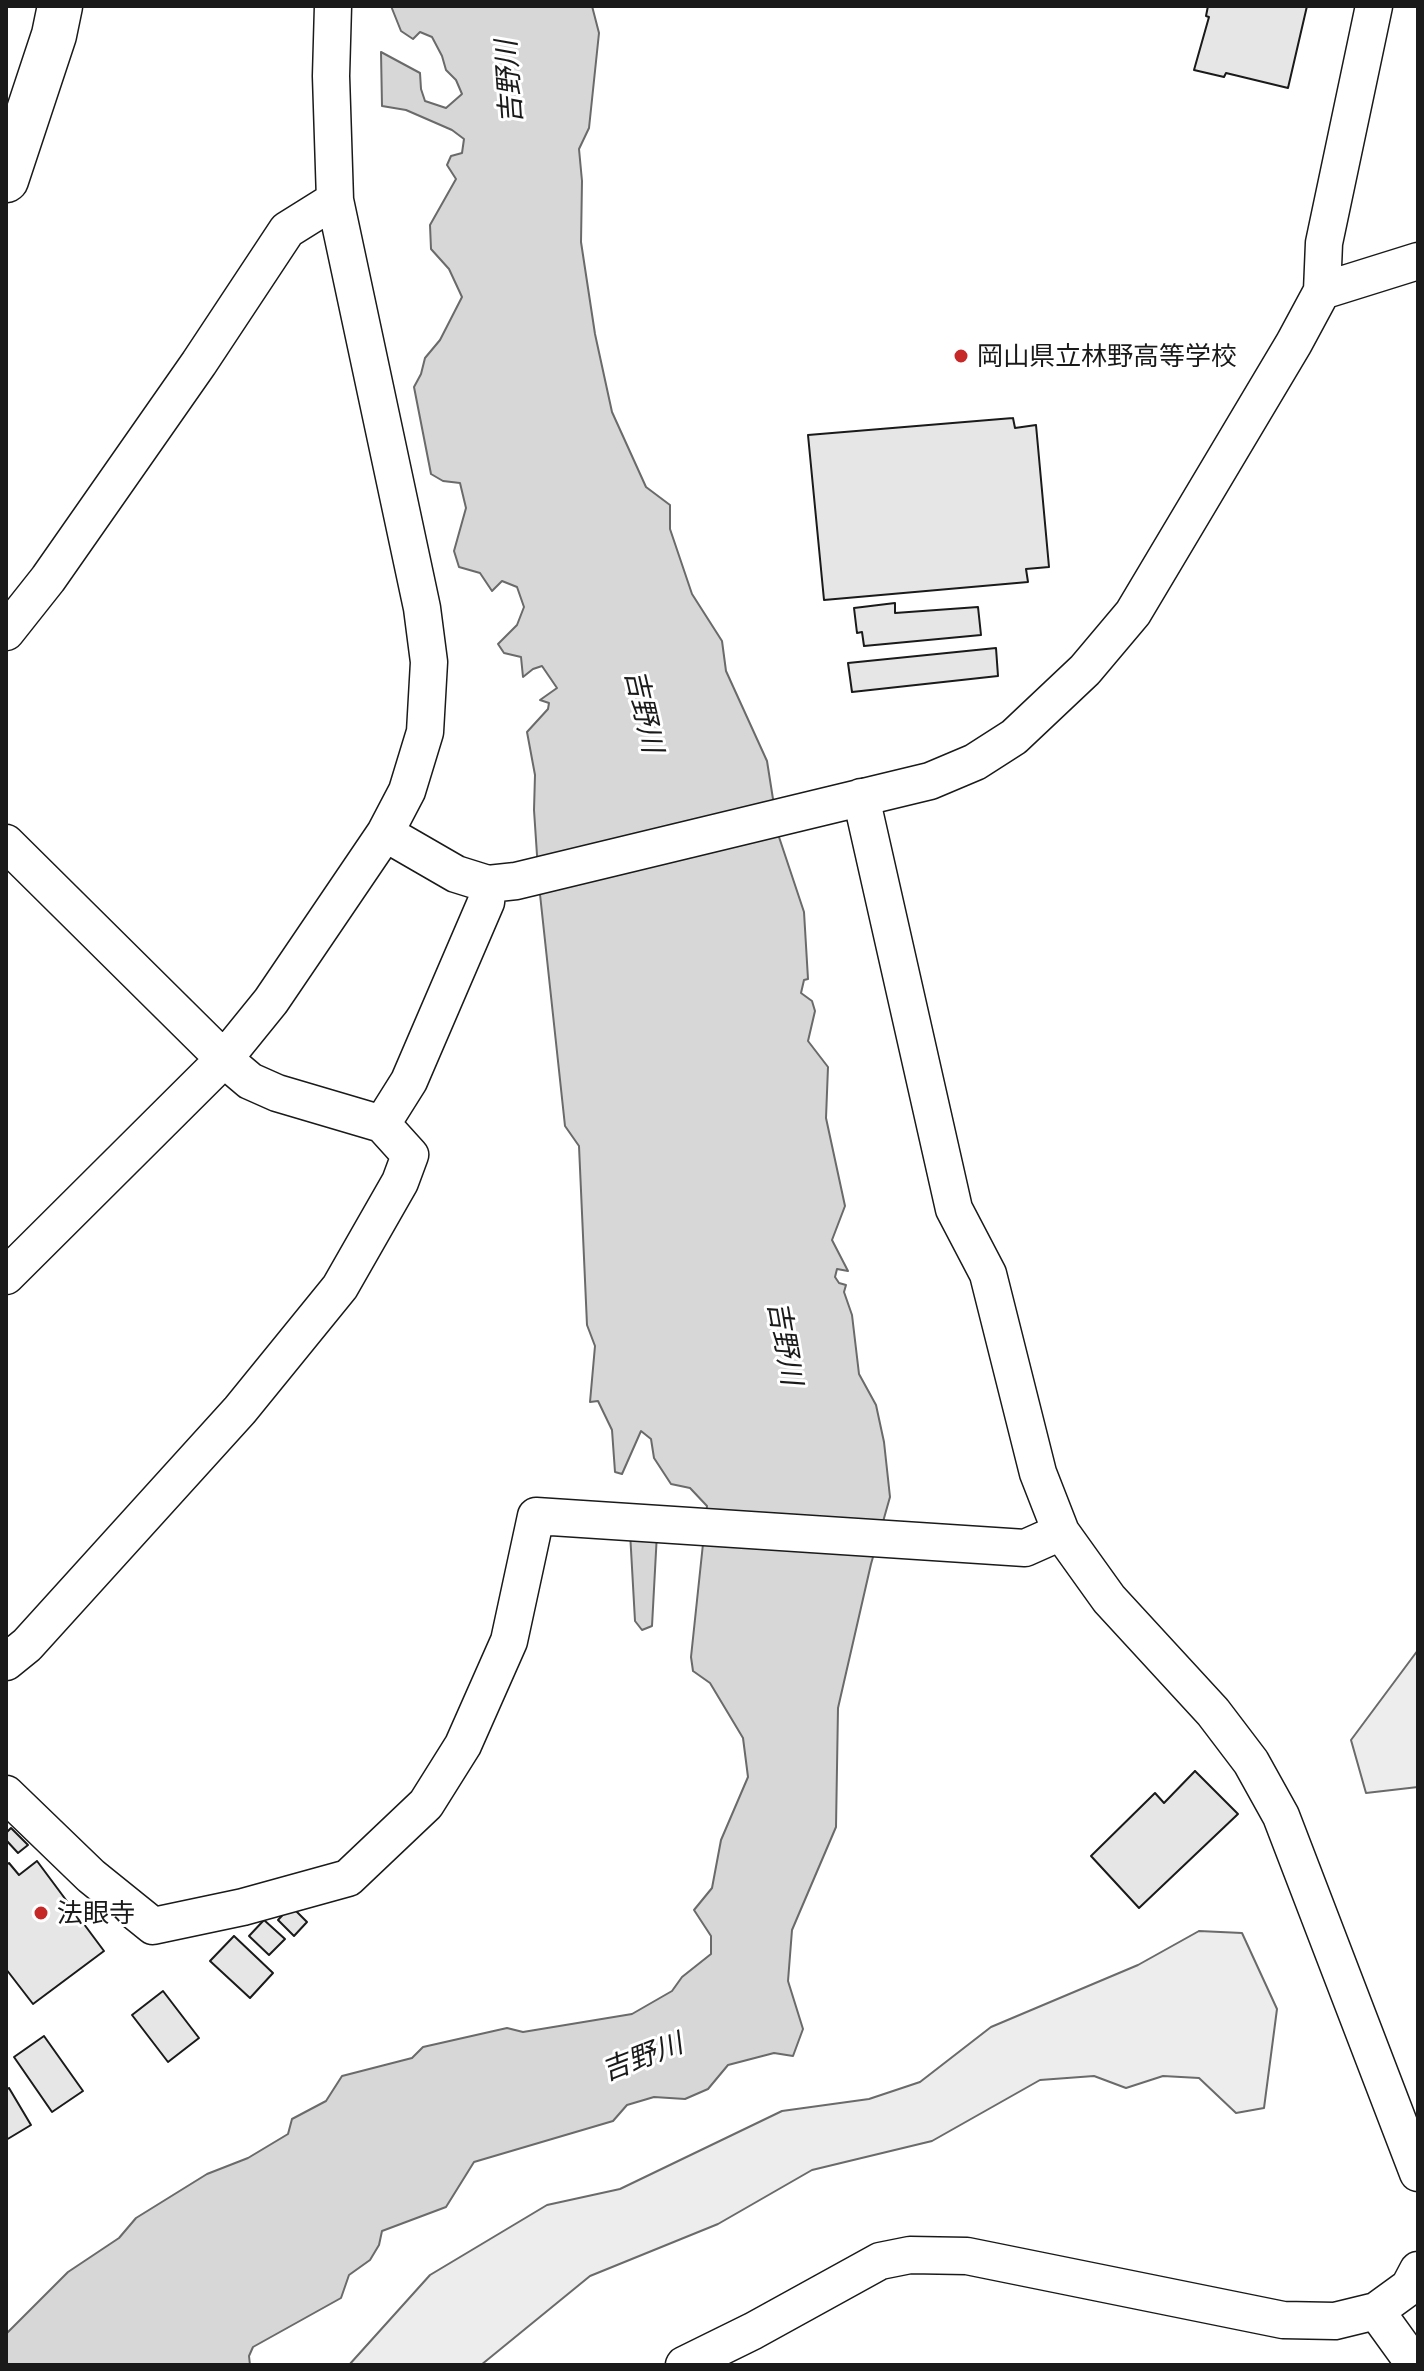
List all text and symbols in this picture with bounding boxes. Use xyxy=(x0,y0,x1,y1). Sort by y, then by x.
water label: 吉野川 xyxy=(489,39,529,125)
place label: 岡山県立林野高等学校 xyxy=(977,340,1237,372)
marker: 岡山県立林野高等学校 xyxy=(952,347,970,365)
water label: 吉野川 xyxy=(618,666,670,756)
water label: 吉野川 xyxy=(761,1299,809,1387)
place label: 法眼寺 xyxy=(57,1897,135,1929)
marker: 法眼寺 xyxy=(32,1904,50,1922)
water label: 吉野川 xyxy=(597,2026,687,2088)

